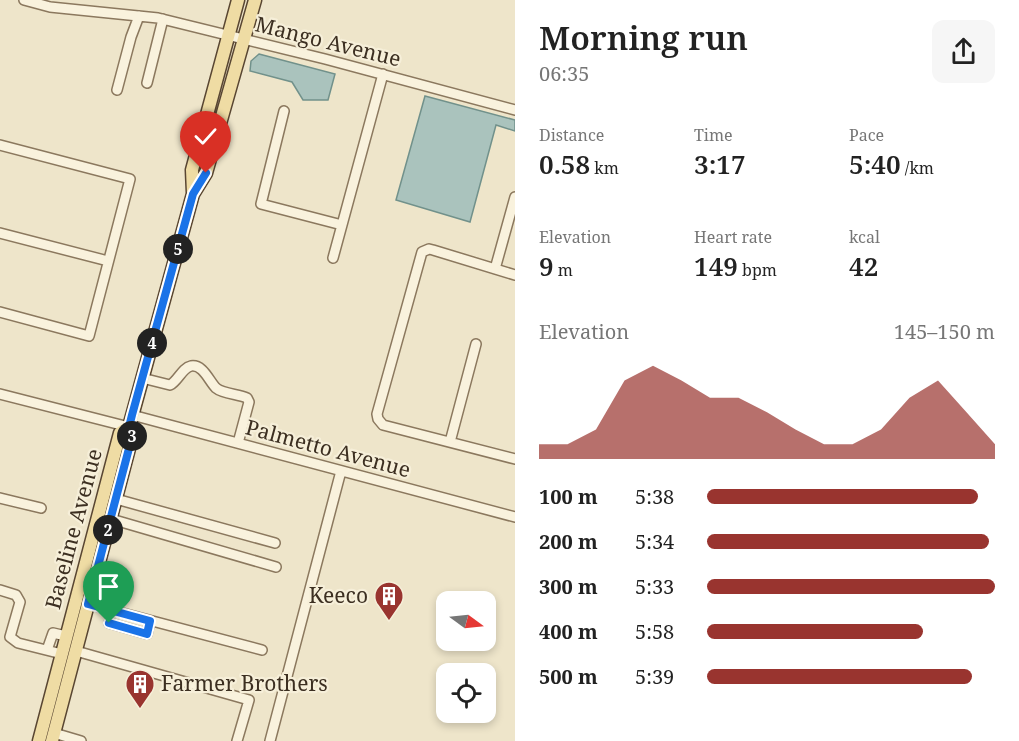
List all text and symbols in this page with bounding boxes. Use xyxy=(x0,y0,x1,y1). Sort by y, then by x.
street label: Mango Avenue xyxy=(253,9,404,73)
text: Morning run xyxy=(539,15,748,60)
button: share xyxy=(932,20,995,83)
text: 06:35 xyxy=(539,60,589,87)
pin xyxy=(180,111,231,173)
icon: check xyxy=(189,120,222,153)
text: Distance xyxy=(539,124,604,146)
text: Time xyxy=(694,124,733,146)
text: Pace xyxy=(849,124,884,146)
text: 0.58 xyxy=(539,146,590,182)
text: 3:17 xyxy=(694,146,746,182)
text: 5:40 xyxy=(849,146,901,182)
text: km xyxy=(590,157,619,179)
text: /km xyxy=(901,157,934,179)
text: Elevation xyxy=(539,226,611,248)
text: Heart rate xyxy=(694,226,772,248)
text: kcal xyxy=(849,226,880,248)
pin: 5 xyxy=(163,234,193,264)
text: 5 xyxy=(173,238,183,260)
text: 9 xyxy=(539,248,554,284)
text: 149 xyxy=(694,248,738,284)
text: 42 xyxy=(849,248,878,284)
text: m xyxy=(554,259,573,281)
text: bpm xyxy=(738,259,777,281)
text: Elevation xyxy=(539,318,629,345)
text: 145–150 m xyxy=(894,318,995,345)
pin: 4 xyxy=(137,328,167,358)
text: 4 xyxy=(147,332,157,354)
street label: Palmetto Avenue xyxy=(243,413,414,483)
pin: 3 xyxy=(117,421,147,451)
text: 3 xyxy=(127,425,137,447)
street label: Baseline Avenue xyxy=(38,446,108,612)
text: 100 m xyxy=(539,483,598,510)
text: 5:38 xyxy=(635,483,674,510)
pin: 2 xyxy=(93,515,123,545)
text: 2 xyxy=(103,519,113,541)
text: 200 m xyxy=(539,528,598,555)
text: 5:34 xyxy=(635,528,674,555)
pin xyxy=(83,561,134,623)
icon: arrive xyxy=(92,570,125,603)
text: 300 m xyxy=(539,573,598,600)
text: 5:33 xyxy=(635,573,674,600)
building icon: Keeco xyxy=(373,580,405,622)
place label: Keeco xyxy=(309,581,368,609)
north arrow xyxy=(436,591,496,651)
map controls xyxy=(436,591,496,723)
text: 400 m xyxy=(539,618,598,645)
text: 5:58 xyxy=(635,618,674,645)
button: locate xyxy=(436,663,496,723)
text: 500 m xyxy=(539,663,598,690)
text: 5:39 xyxy=(635,663,674,690)
building icon: Farmer Brothers xyxy=(124,668,156,710)
place label: Farmer Brothers xyxy=(161,669,328,697)

